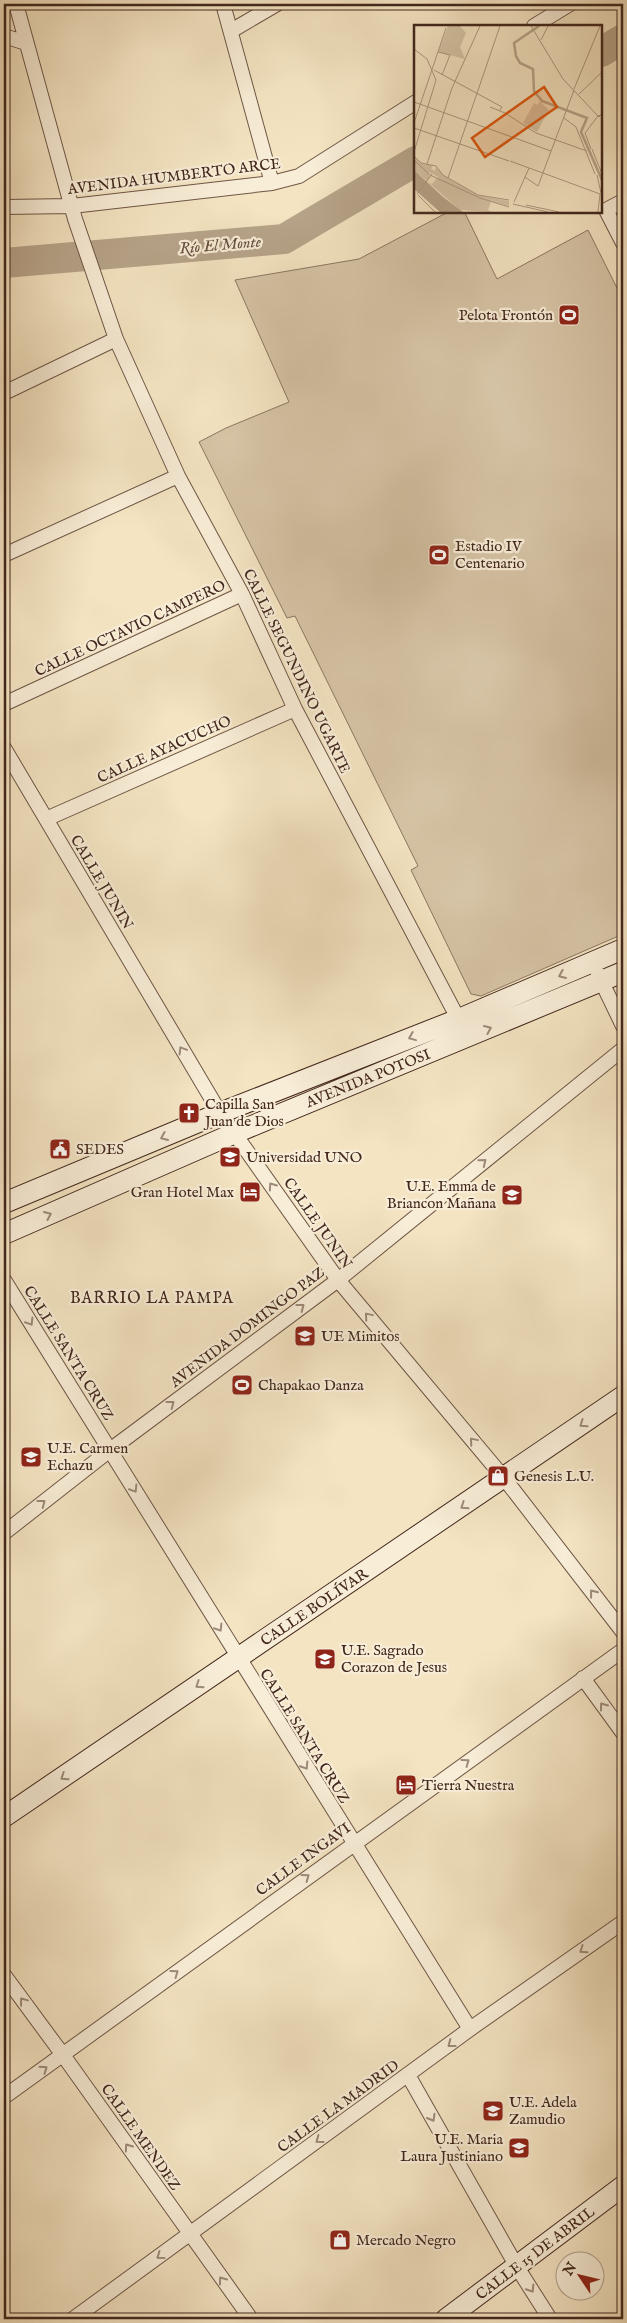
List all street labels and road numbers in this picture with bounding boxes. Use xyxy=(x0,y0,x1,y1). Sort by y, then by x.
street label: AVENIDA HUMBERTO ARCE xyxy=(66,154,282,199)
street label: CALLE SEGUNDINO UGARTE xyxy=(239,566,354,777)
street label: CALLE OCTAVIO CAMPERO xyxy=(32,576,229,681)
street label: CALLE AYACUCHO xyxy=(94,711,234,788)
street label: CALLE JUNIN xyxy=(66,831,137,933)
street label: AVENIDA POTOSI xyxy=(302,1045,434,1113)
street label: CALLE JUNIN xyxy=(279,1174,356,1273)
street label: AVENIDA DOMINGO PAZ xyxy=(166,1263,329,1392)
street label: CALLE SANTA CRUZ xyxy=(19,1282,118,1425)
street label: CALLE BOLÍVAR xyxy=(257,1564,372,1650)
street label: CALLE SANTA CRUZ xyxy=(255,1665,354,1808)
street label: CALLE INGAVI xyxy=(252,1818,355,1900)
street label: CALLE LA MADRID xyxy=(274,2056,403,2157)
street label: CALLE MENDEZ xyxy=(97,2080,185,2195)
street label: CALLE 15 DE ABRIL xyxy=(472,2202,599,2304)

